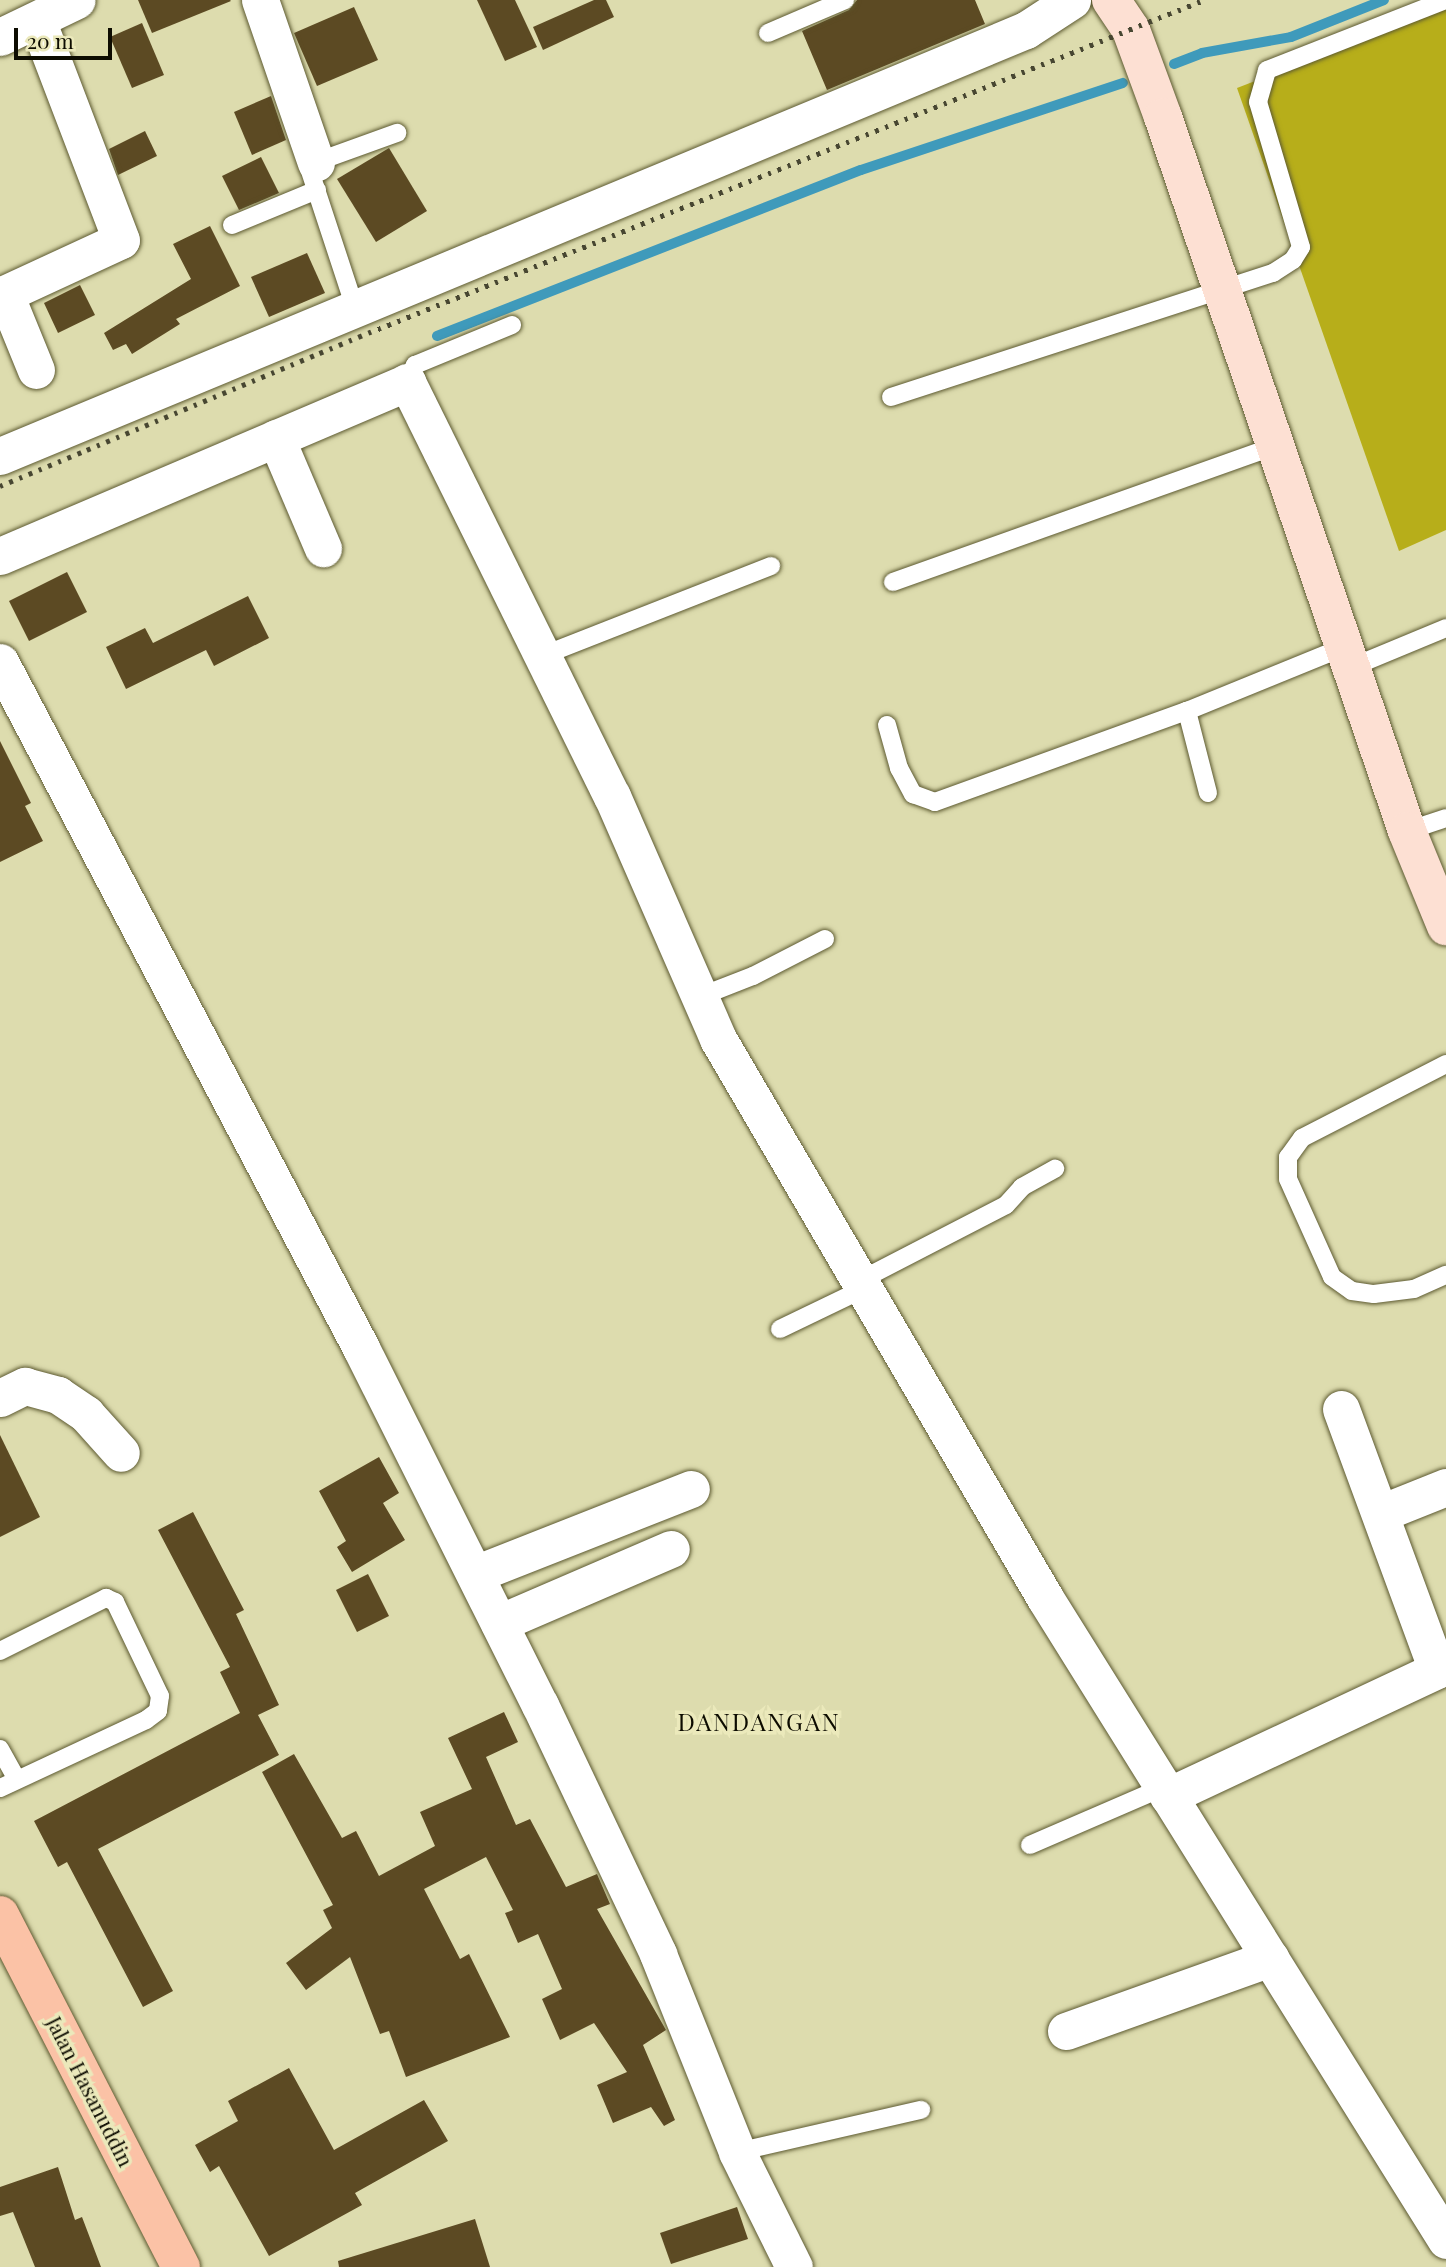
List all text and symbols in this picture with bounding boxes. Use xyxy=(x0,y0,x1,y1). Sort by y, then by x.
scale bar xyxy=(18,14,116,58)
text: 20 m xyxy=(27,26,74,54)
district label: DANDANGAN xyxy=(679,1708,839,1736)
street label: Jalan Hasanuddin xyxy=(42,2012,140,2170)

